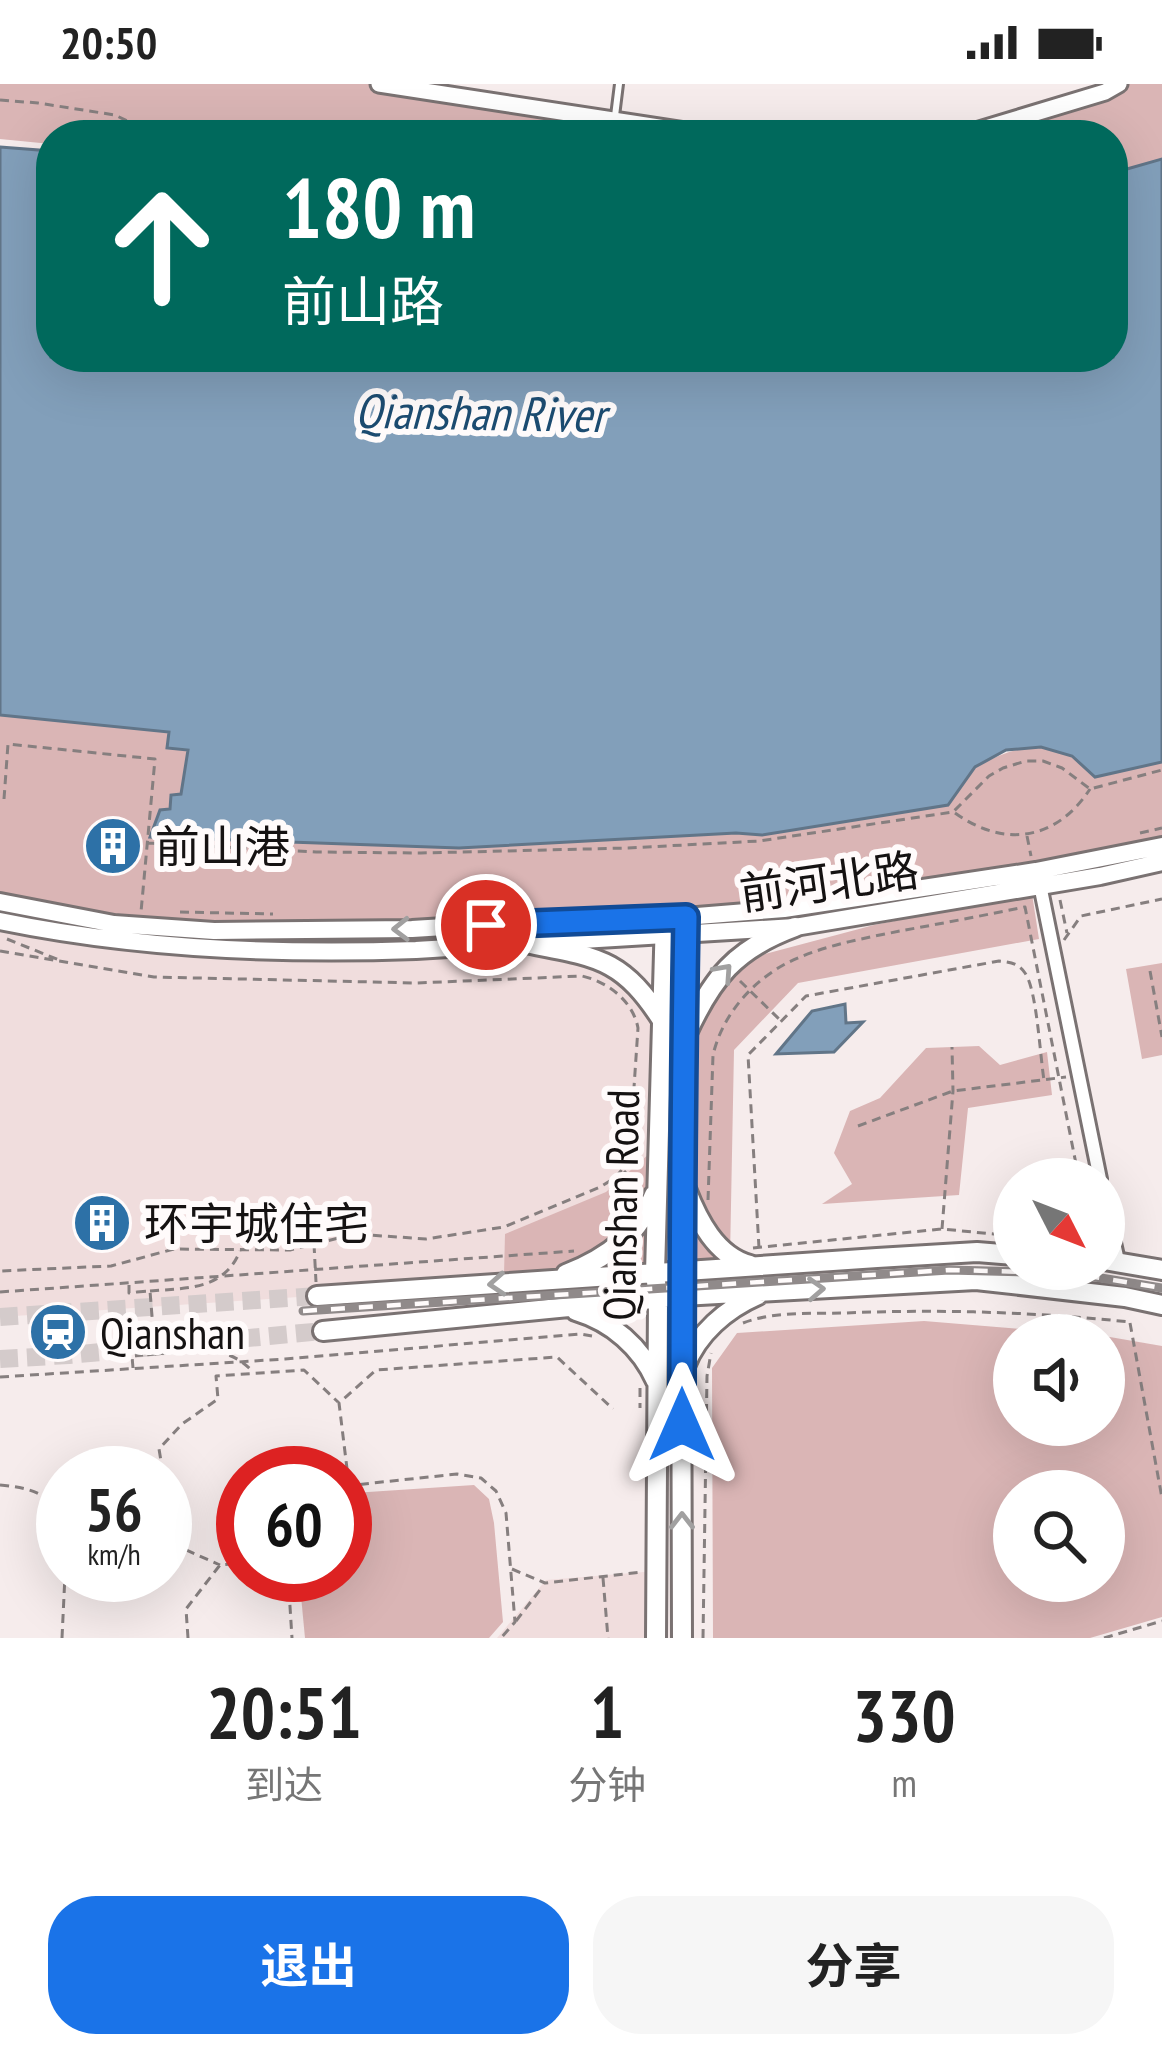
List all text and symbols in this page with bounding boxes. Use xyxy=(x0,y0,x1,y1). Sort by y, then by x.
text: 20:50 xyxy=(60,13,157,71)
text: 180 m xyxy=(282,152,475,261)
icon: ahead xyxy=(84,168,240,324)
text: 前山路 xyxy=(282,266,444,336)
water label: Qianshan River xyxy=(355,379,611,445)
building icon: 前山港 xyxy=(82,815,144,877)
place label: 前山港 xyxy=(155,817,290,875)
street label: 前河北路 xyxy=(736,840,922,922)
pin xyxy=(435,874,537,976)
icon: arrive xyxy=(453,892,519,958)
one-way arrow xyxy=(391,916,410,942)
one-way arrow xyxy=(710,964,732,986)
street label: Qianshan Road xyxy=(589,1089,651,1321)
north arrow xyxy=(993,1158,1125,1290)
map controls xyxy=(993,1158,1125,1602)
building icon: 环宇城住宅 xyxy=(71,1192,133,1254)
place label: 环宇城住宅 xyxy=(144,1194,369,1252)
one-way arrow xyxy=(487,1270,506,1296)
one-way arrow xyxy=(807,1276,826,1302)
station icon: Qianshan xyxy=(27,1301,89,1363)
place label: Qianshan xyxy=(100,1303,245,1361)
button: sound xyxy=(993,1314,1125,1446)
position arrow xyxy=(619,1362,745,1488)
speed limit sign: 60 xyxy=(216,1446,372,1602)
text: 56 xyxy=(85,1470,143,1548)
button: search xyxy=(993,1470,1125,1602)
one-way arrow xyxy=(669,1511,695,1529)
text: km/h xyxy=(87,1534,141,1573)
text: 20:51 xyxy=(206,1665,362,1758)
text: 1 xyxy=(590,1665,624,1758)
text: 330 xyxy=(852,1668,956,1761)
text: m xyxy=(891,1757,917,1808)
text: 到达 xyxy=(245,1759,323,1810)
text: 分钟 xyxy=(568,1759,646,1810)
button: 退出 xyxy=(48,1896,569,2034)
button: 分享 xyxy=(593,1896,1114,2034)

